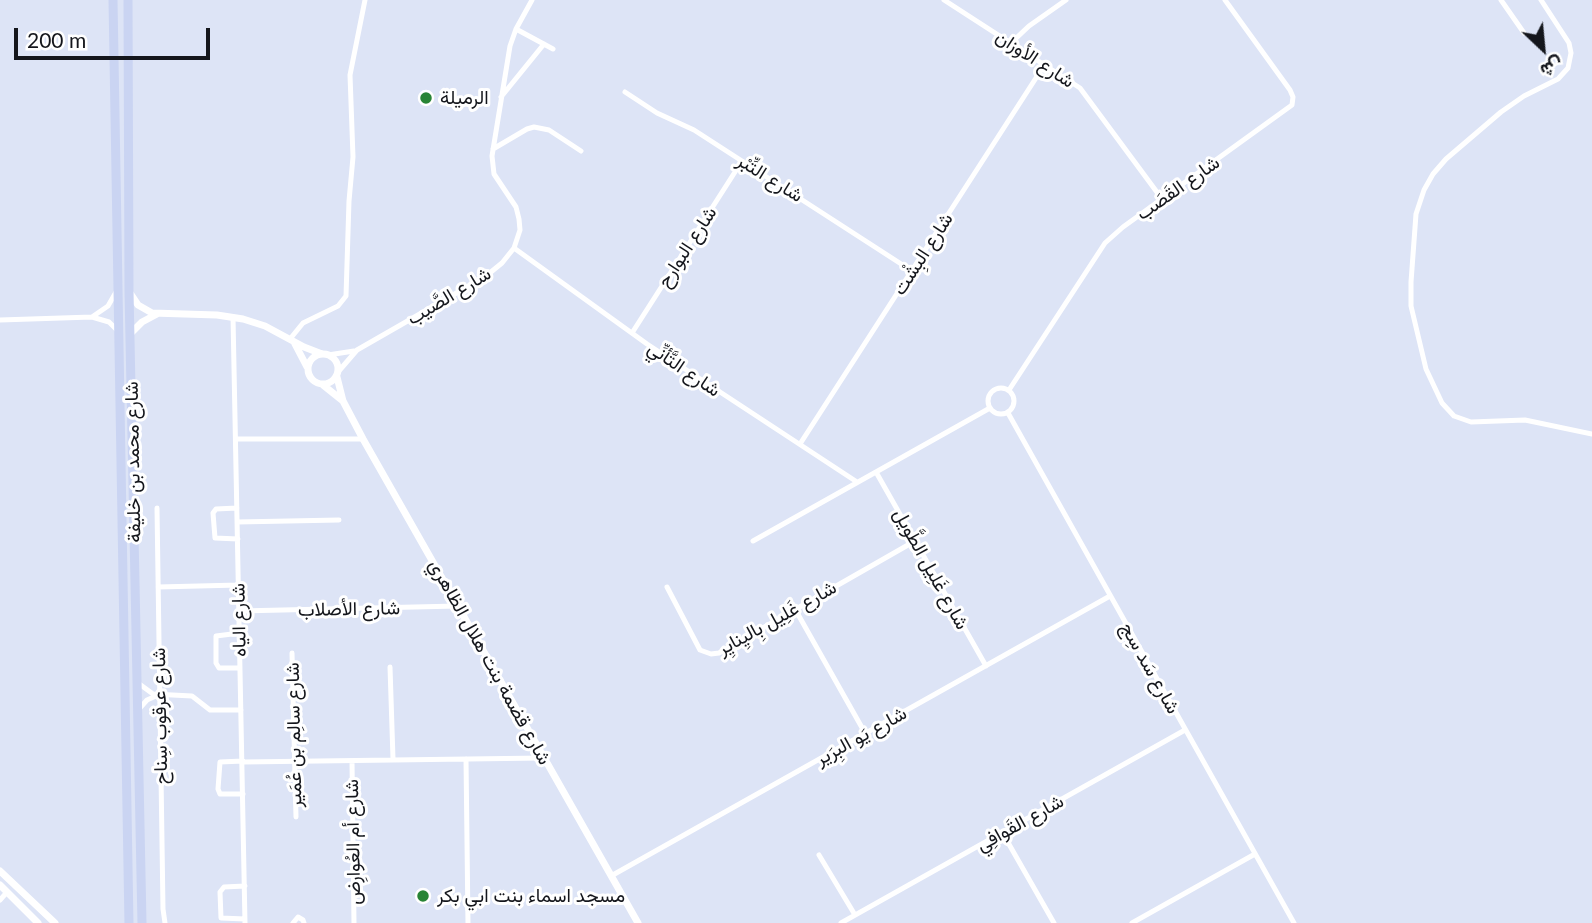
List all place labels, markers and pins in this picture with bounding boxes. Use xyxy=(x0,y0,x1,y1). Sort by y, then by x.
place label: الرميلة xyxy=(440,87,489,109)
marker: الرميلة xyxy=(418,90,434,106)
place label: مسجد اسماء بنت ابي بكر xyxy=(437,885,625,907)
marker: مسجد اسماء بنت ابي بكر xyxy=(415,888,431,904)

